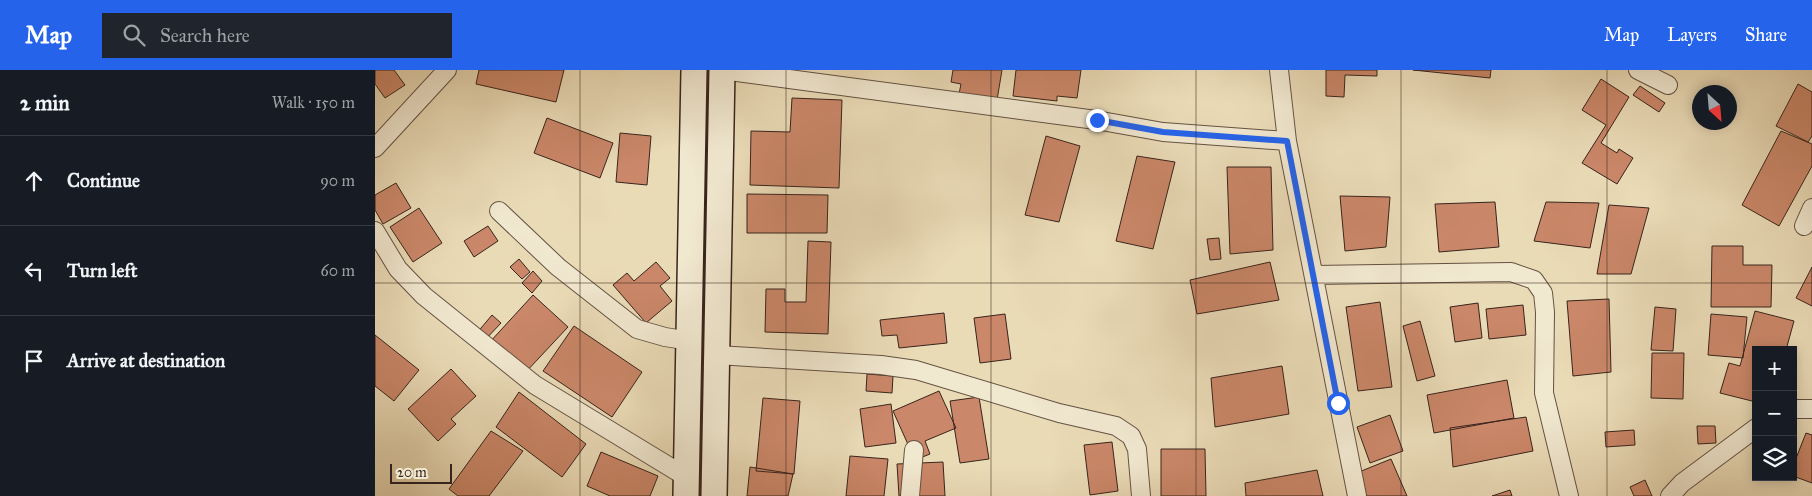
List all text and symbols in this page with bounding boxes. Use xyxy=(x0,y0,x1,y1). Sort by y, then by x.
search box xyxy=(102,13,452,58)
text: Map xyxy=(25,20,72,50)
icon: search xyxy=(120,21,148,49)
text: Search here xyxy=(160,24,250,47)
text: Map xyxy=(1604,24,1639,46)
text: Layers xyxy=(1667,24,1717,46)
text: Share xyxy=(1745,24,1787,46)
north arrow xyxy=(1692,85,1737,130)
text: 2 min xyxy=(20,90,70,116)
text: Walk · 150 m xyxy=(272,93,355,112)
route end xyxy=(1086,109,1109,132)
icon: ahead xyxy=(20,167,48,195)
text: Continue xyxy=(67,169,140,192)
text: 90 m xyxy=(320,171,355,190)
icon: left xyxy=(20,257,48,285)
text: Turn left xyxy=(67,259,137,282)
text: 60 m xyxy=(321,261,355,280)
map controls xyxy=(1752,346,1797,481)
button: + xyxy=(1752,346,1797,391)
icon: arrive xyxy=(20,347,48,375)
text: Arrive at destination xyxy=(67,349,225,372)
button: − xyxy=(1752,391,1797,436)
route start xyxy=(1327,392,1350,415)
button: layers xyxy=(1752,436,1797,481)
scale bar xyxy=(390,461,453,484)
text: 20 m xyxy=(397,464,427,481)

